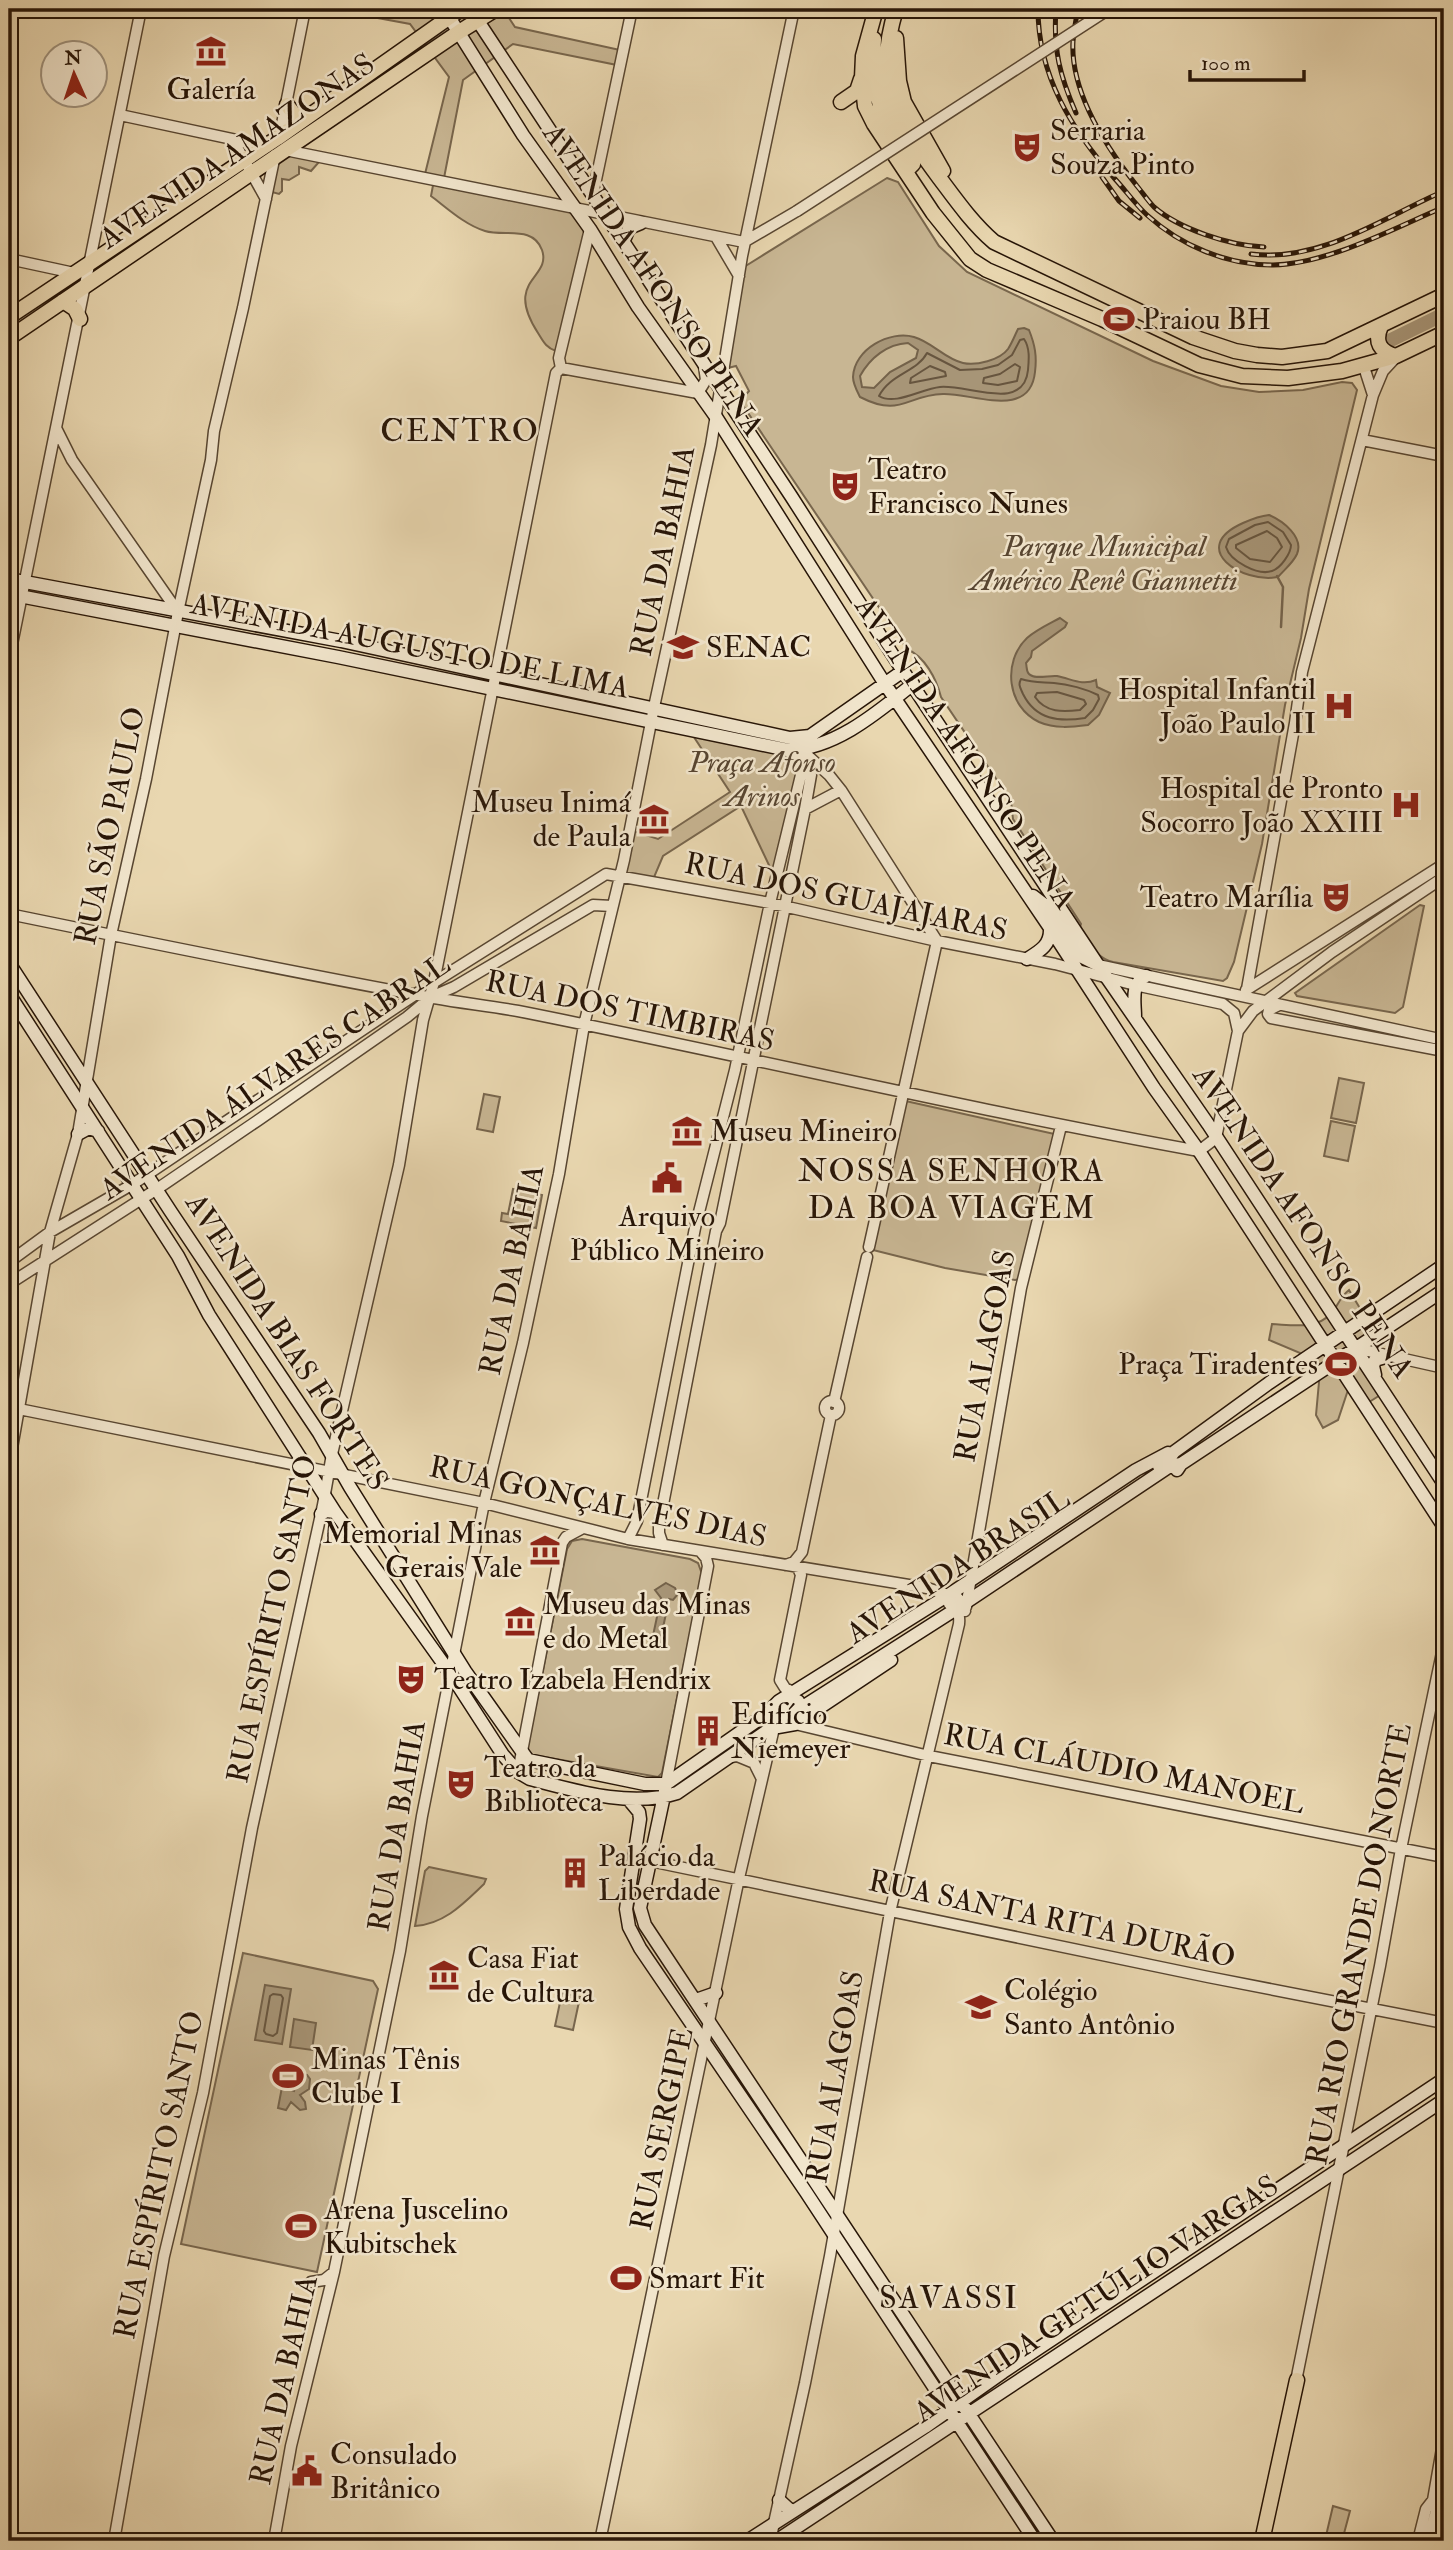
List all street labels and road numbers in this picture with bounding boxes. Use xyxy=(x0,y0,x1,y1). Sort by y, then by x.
street label: AVENIDA AMAZONAS xyxy=(92,45,382,257)
street label: AVENIDA AFONSO PENA xyxy=(534,116,771,443)
street label: RUA DA BAHIA xyxy=(623,442,703,660)
street label: AVENIDA AUGUSTO DE LIMA xyxy=(187,585,632,707)
street label: AVENIDA AFONSO PENA xyxy=(846,589,1083,916)
street label: RUA SÃO PAULO xyxy=(67,704,153,948)
street label: RUA DOS GUAJAJARAS xyxy=(681,845,1011,949)
street label: AVENIDA ÁLVARES CABRAL xyxy=(92,946,457,1209)
street label: RUA DOS TIMBIRAS xyxy=(482,962,778,1060)
street label: AVENIDA AFONSO PENA xyxy=(1184,1058,1421,1385)
street label: RUA DA BAHIA xyxy=(472,1161,552,1379)
street label: AVENIDA BIAS FORTES xyxy=(177,1186,397,1497)
street label: RUA ALAGOAS xyxy=(946,1247,1024,1465)
street label: RUA GONÇALVES DIAS xyxy=(426,1448,770,1556)
street label: RUA ESPÍRITO SANTO xyxy=(219,1452,325,1786)
street label: AVENIDA BRASIL xyxy=(839,1480,1077,1653)
street label: RUA CLÁUDIO MANOEL xyxy=(940,1716,1308,1822)
street label: RUA DA BAHIA xyxy=(360,1717,434,1935)
street label: RUA RIO GRANDE DO NORTE xyxy=(1298,1720,1420,2168)
street label: RUA SANTA RITA DURÃO xyxy=(865,1862,1239,1976)
street label: RUA ALAGOAS xyxy=(798,1968,872,2186)
street label: RUA ESPÍRITO SANTO xyxy=(106,2008,212,2342)
street label: RUA SERGIPE xyxy=(622,2024,702,2234)
street label: AVENIDA GETÚLIO VARGAS xyxy=(905,2166,1285,2431)
street label: RUA DA BAHIA xyxy=(242,2271,326,2489)

